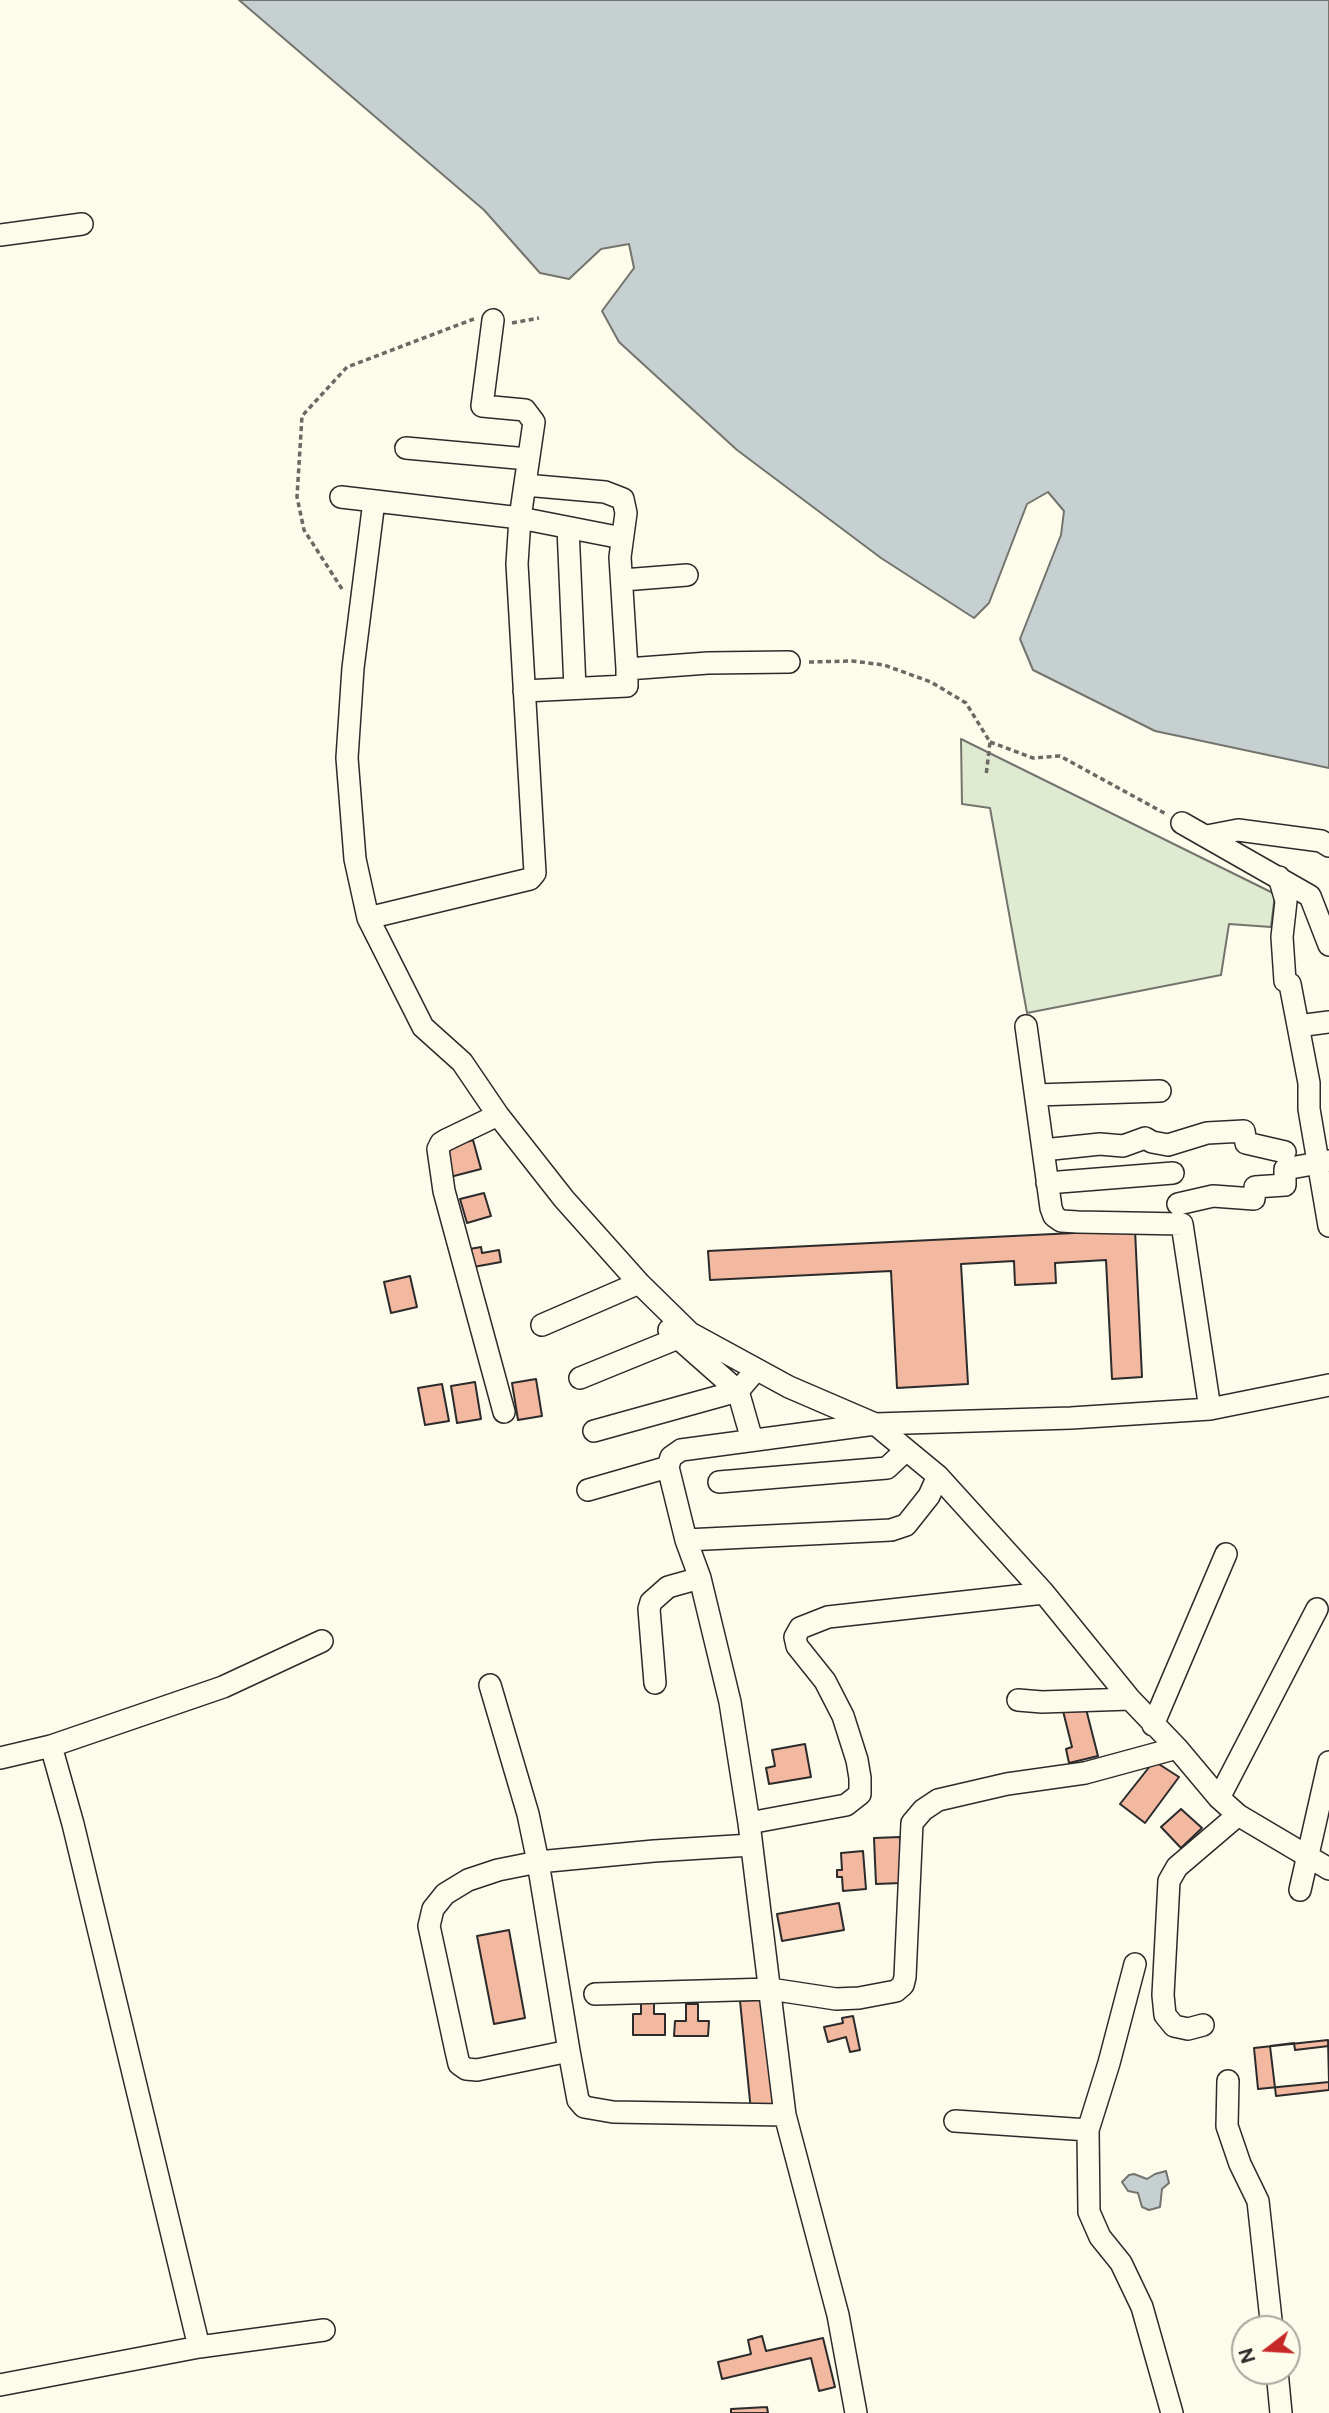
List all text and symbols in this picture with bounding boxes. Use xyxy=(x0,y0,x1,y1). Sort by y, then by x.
north arrow xyxy=(1231,2315,1301,2385)
text: N xyxy=(1234,2345,1260,2366)

